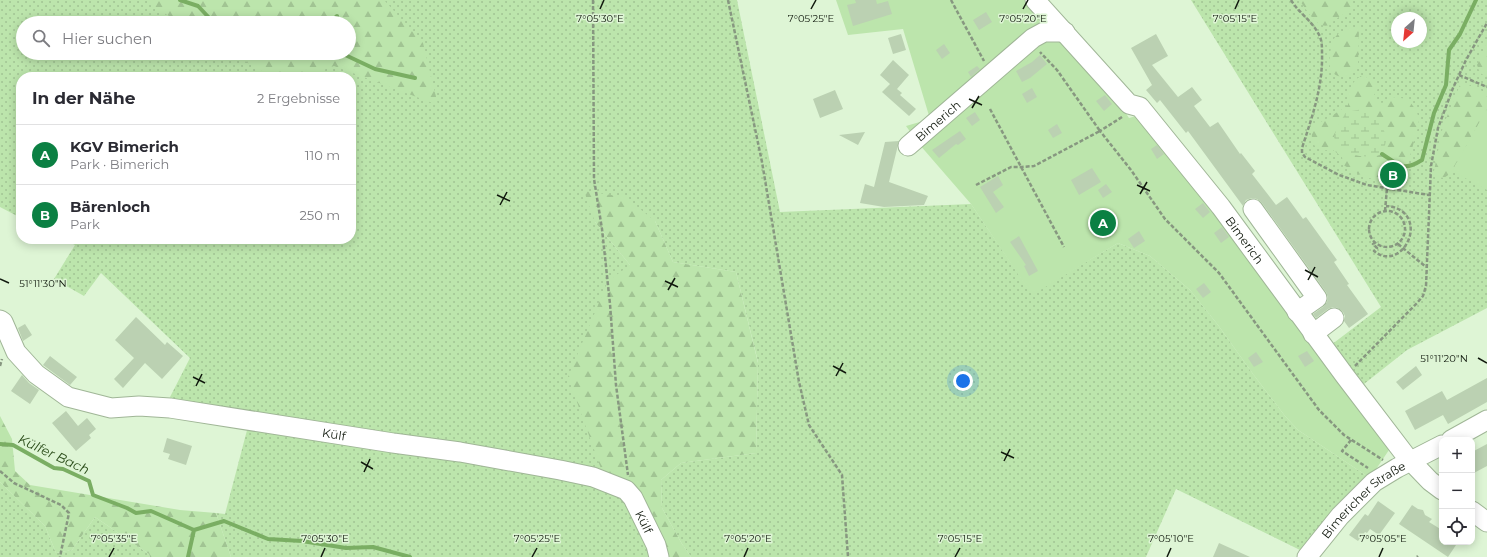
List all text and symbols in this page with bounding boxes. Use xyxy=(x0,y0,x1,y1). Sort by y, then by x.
text: 7°05'30"E xyxy=(576,12,624,25)
text: 7°05'25"E xyxy=(788,12,835,25)
text: 7°05'20"E xyxy=(999,12,1047,25)
text: 7°05'15"E xyxy=(1213,12,1258,25)
north arrow xyxy=(1391,12,1427,48)
search box xyxy=(16,16,356,60)
icon: search xyxy=(30,27,52,49)
text: Hier suchen xyxy=(62,29,152,48)
text: In der Nähe xyxy=(32,88,136,108)
text: 2 Ergebnisse xyxy=(257,90,340,106)
street label: Bimerich xyxy=(912,97,963,144)
text: KGV Bimerich xyxy=(70,137,179,156)
text: A xyxy=(40,147,50,163)
text: 110 m xyxy=(305,147,340,163)
text: Park · Bimerich xyxy=(70,156,169,172)
pin: B xyxy=(1380,160,1406,190)
text: Bärenloch xyxy=(70,197,150,216)
text: B xyxy=(40,207,50,223)
text: 250 m xyxy=(299,207,340,223)
pin: A xyxy=(1090,208,1116,238)
street label: Bimerich xyxy=(1223,213,1267,266)
text: Park xyxy=(70,216,100,232)
text: 51°11'30"N xyxy=(19,277,67,290)
text: 51°11'20"N xyxy=(1420,352,1468,365)
your location xyxy=(953,371,973,391)
street label: Külf xyxy=(321,424,348,443)
water label: Külfer Bach xyxy=(16,431,92,477)
map controls xyxy=(1439,437,1475,545)
button: + xyxy=(1439,437,1475,473)
street label: Bimericher Straße xyxy=(1318,458,1408,541)
button: − xyxy=(1439,473,1475,509)
street label: Külf xyxy=(633,508,657,536)
button: locate xyxy=(1439,509,1475,545)
text: 7°05'35"E xyxy=(91,532,137,545)
text: 7°05'30"E xyxy=(301,532,349,545)
text: 7°05'25"E xyxy=(514,532,561,545)
text: 7°05'20"E xyxy=(724,532,772,545)
text: 7°05'15"E xyxy=(938,532,983,545)
text: 7°05'10"E xyxy=(1148,532,1194,545)
text: 7°05'05"E xyxy=(1359,532,1407,545)

